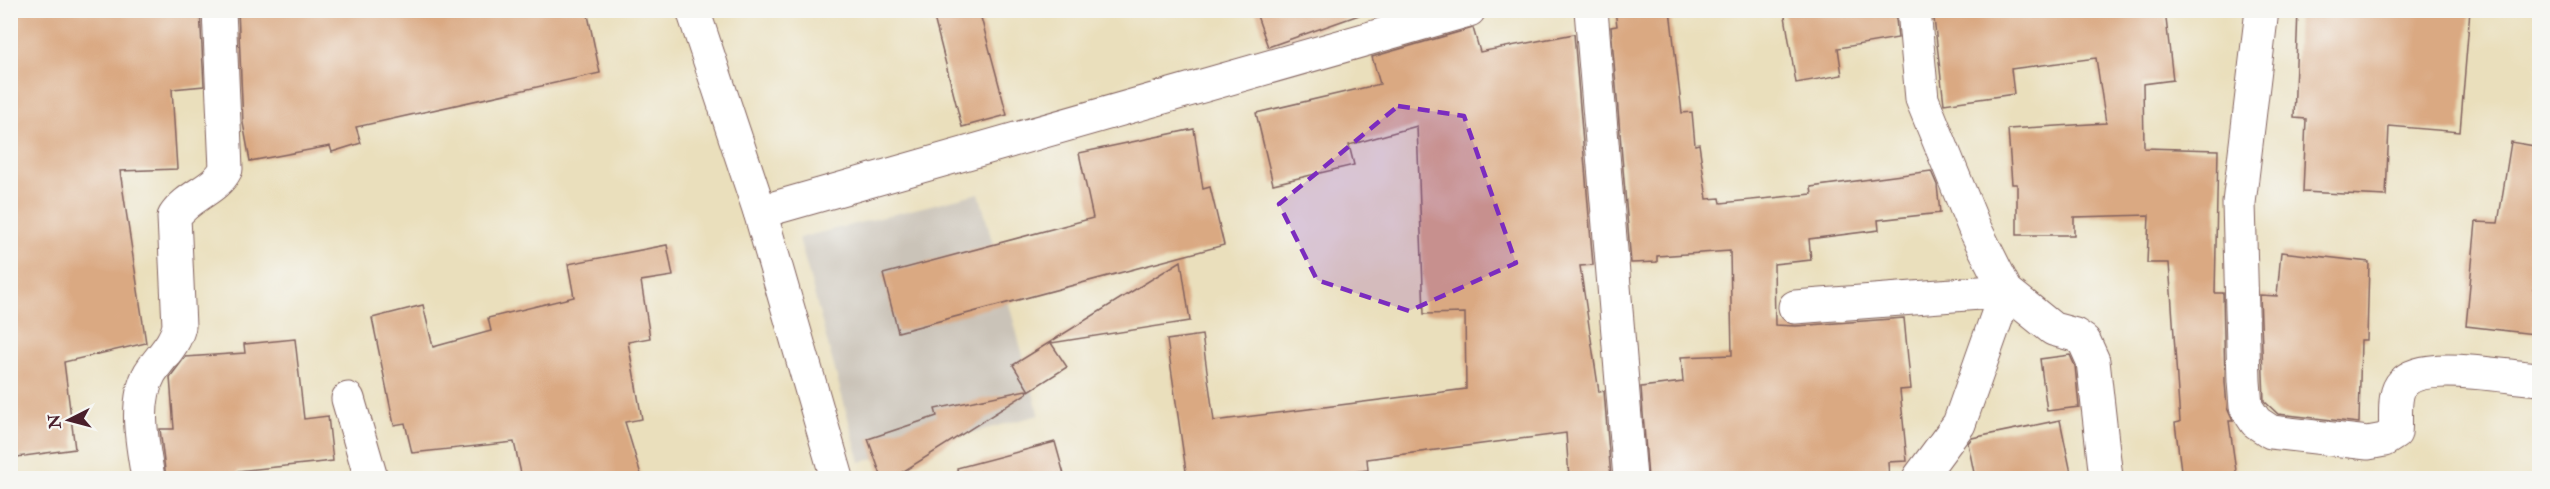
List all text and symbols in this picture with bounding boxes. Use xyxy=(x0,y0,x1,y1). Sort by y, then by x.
north arrow xyxy=(39,390,99,450)
text: N xyxy=(44,413,66,431)

